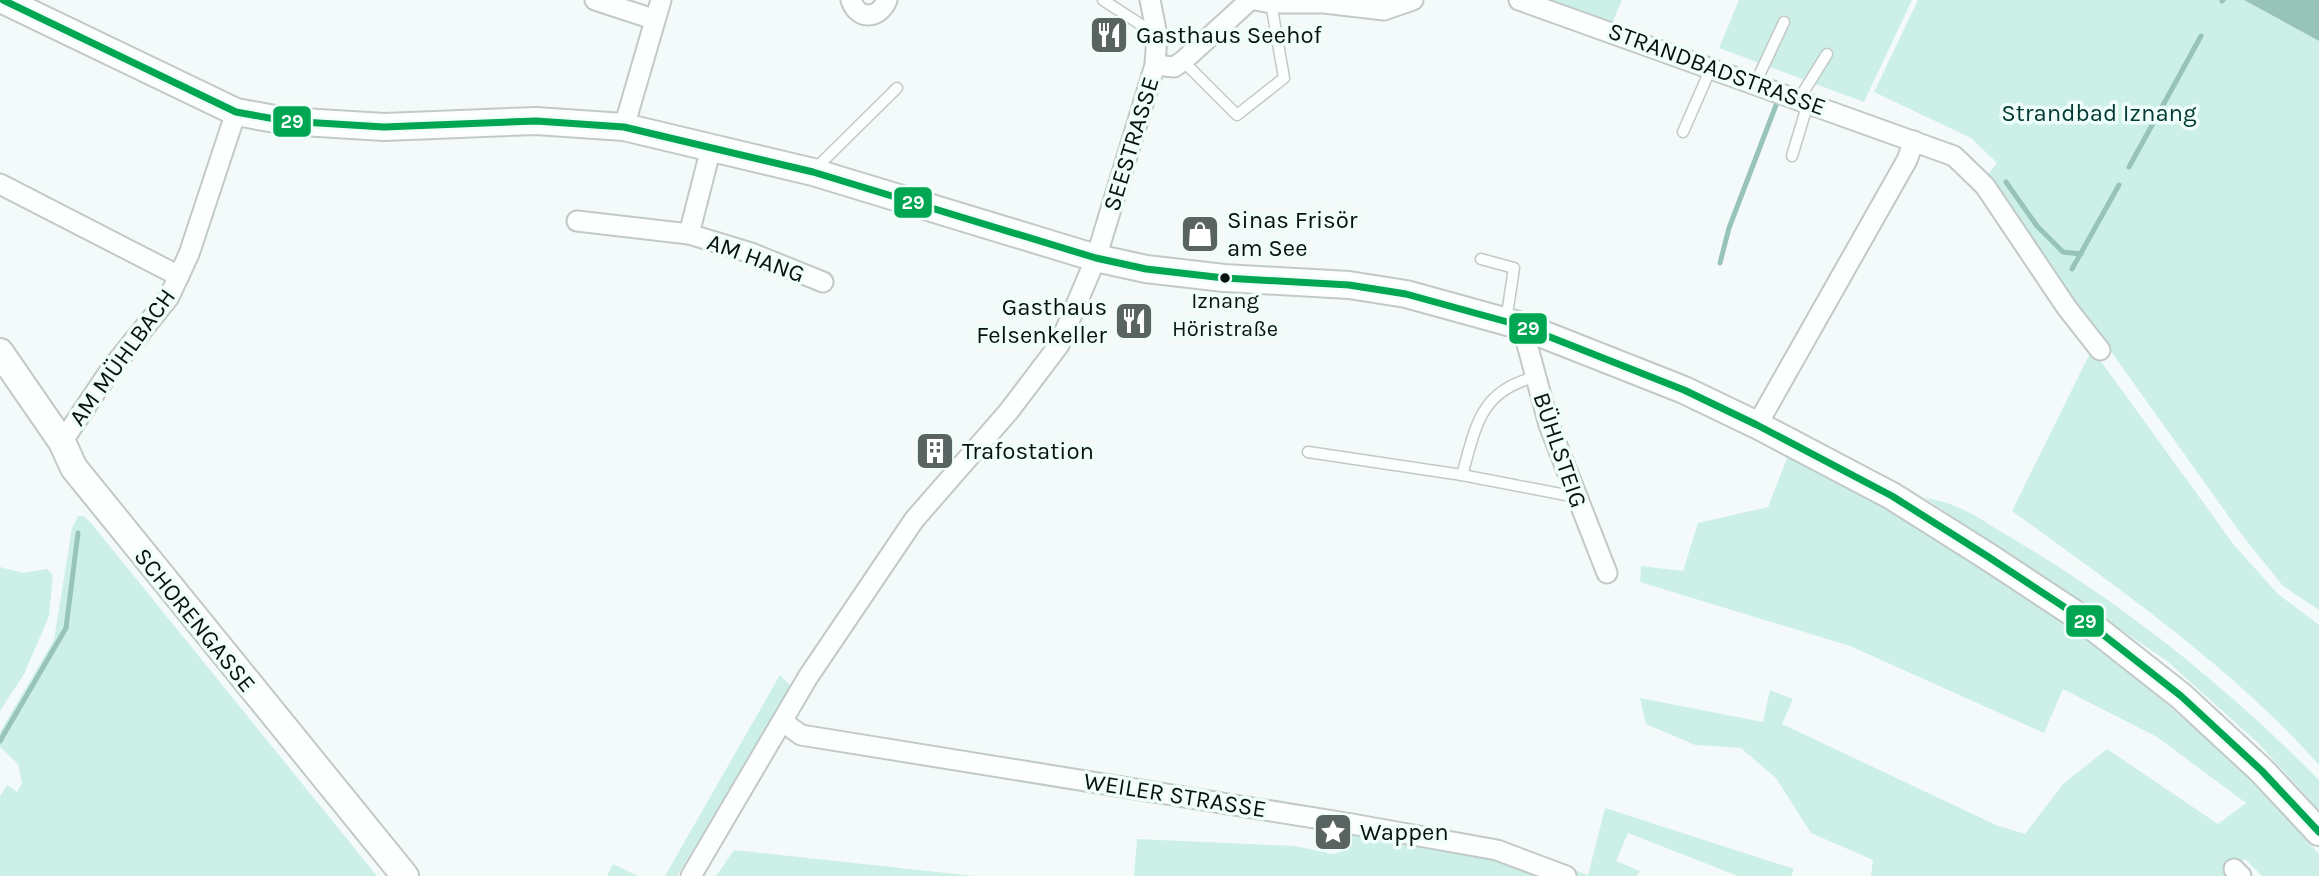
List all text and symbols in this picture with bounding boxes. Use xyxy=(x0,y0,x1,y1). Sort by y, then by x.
restaurant icon: Gasthaus Seehof xyxy=(1088,14,1130,56)
street label: STRANDBADSTRASSE xyxy=(1604,17,1830,121)
place label: Gasthaus Seehof xyxy=(1136,21,1323,49)
street label: SEESTRASSE xyxy=(1097,73,1165,215)
park label: Strandbad Iznang xyxy=(2001,99,2197,127)
line badge: 29 xyxy=(272,105,312,138)
text: 29 xyxy=(280,111,304,133)
line badge: 29 xyxy=(893,186,933,219)
text: 29 xyxy=(901,192,925,214)
place label: Sinas Frisör am See xyxy=(1227,206,1358,262)
shop icon: Sinas Frisör am See xyxy=(1179,213,1221,255)
street label: AM HANG xyxy=(704,227,808,289)
marker: Iznang Höristraße xyxy=(1218,271,1232,285)
street label: AM MÜHLBACH xyxy=(63,283,181,431)
place label: Iznang Höristraße xyxy=(1172,288,1278,342)
place label: Gasthaus Felsenkeller xyxy=(976,293,1107,349)
restaurant icon: Gasthaus Felsenkeller xyxy=(1113,300,1155,342)
line badge: 29 xyxy=(1508,312,1548,345)
text: 29 xyxy=(1516,318,1540,340)
street label: BÜHLSTEIG xyxy=(1527,389,1593,511)
building icon: Trafostation xyxy=(914,430,956,472)
place label: Trafostation xyxy=(962,437,1094,465)
street label: SCHORENGASSE xyxy=(128,542,262,698)
line badge: 29 xyxy=(2065,604,2105,638)
text: 29 xyxy=(2073,611,2097,633)
street label: WEILER STRASSE xyxy=(1082,767,1268,823)
place icon: Wappen xyxy=(1312,811,1354,853)
place label: Wappen xyxy=(1360,818,1449,846)

